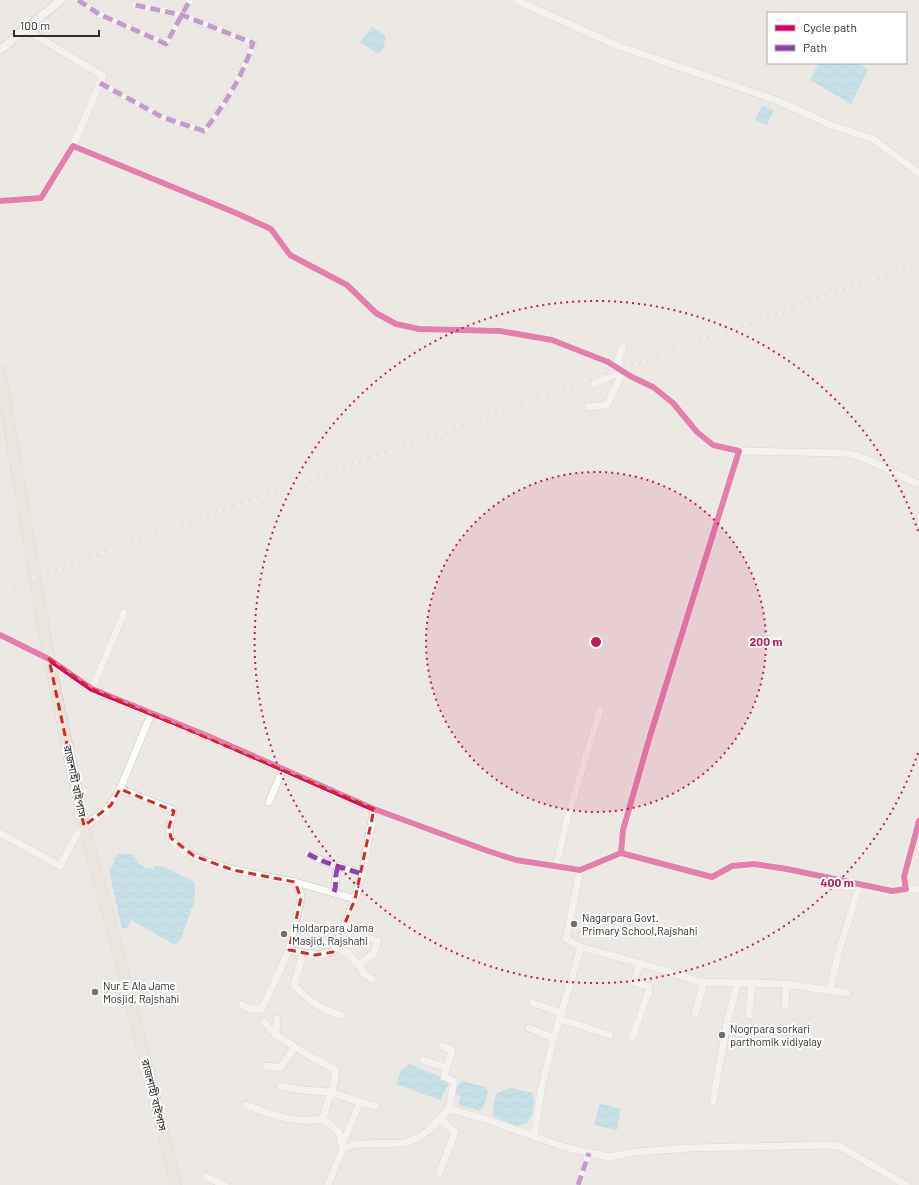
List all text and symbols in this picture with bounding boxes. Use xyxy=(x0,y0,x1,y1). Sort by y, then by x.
scale bar xyxy=(14,12,99,38)
legend xyxy=(767,12,907,64)
text: 100 m xyxy=(20,18,50,32)
text: Cycle path xyxy=(803,20,857,34)
text: Path xyxy=(803,40,827,54)
text: 200 m xyxy=(750,634,782,648)
centre of rings xyxy=(589,635,603,649)
street label: রাজশাহী বাইপাস xyxy=(61,743,90,818)
text: 400 m xyxy=(820,875,854,889)
place label: Nagarpara Govt. Primary School,Rajshahi xyxy=(582,911,698,937)
marker: Nagarpara Govt. Primary School,Rajshahi xyxy=(569,919,579,929)
place label: Holdarpara Jama Masjid, Rajshahi xyxy=(292,921,374,947)
marker: Holdarpara Jama Masjid, Rajshahi xyxy=(279,929,289,939)
place label: Nur E Ala Jame Mosjid, Rajshahi xyxy=(103,979,180,1005)
marker: Nur E Ala Jame Mosjid, Rajshahi xyxy=(90,987,100,997)
place label: Nogrpara sorkari parthomik vidiyalay xyxy=(730,1022,822,1048)
marker: Nogrpara sorkari parthomik vidiyalay xyxy=(717,1030,727,1040)
street label: রাজশাহী বাইপাস xyxy=(139,1057,170,1132)

